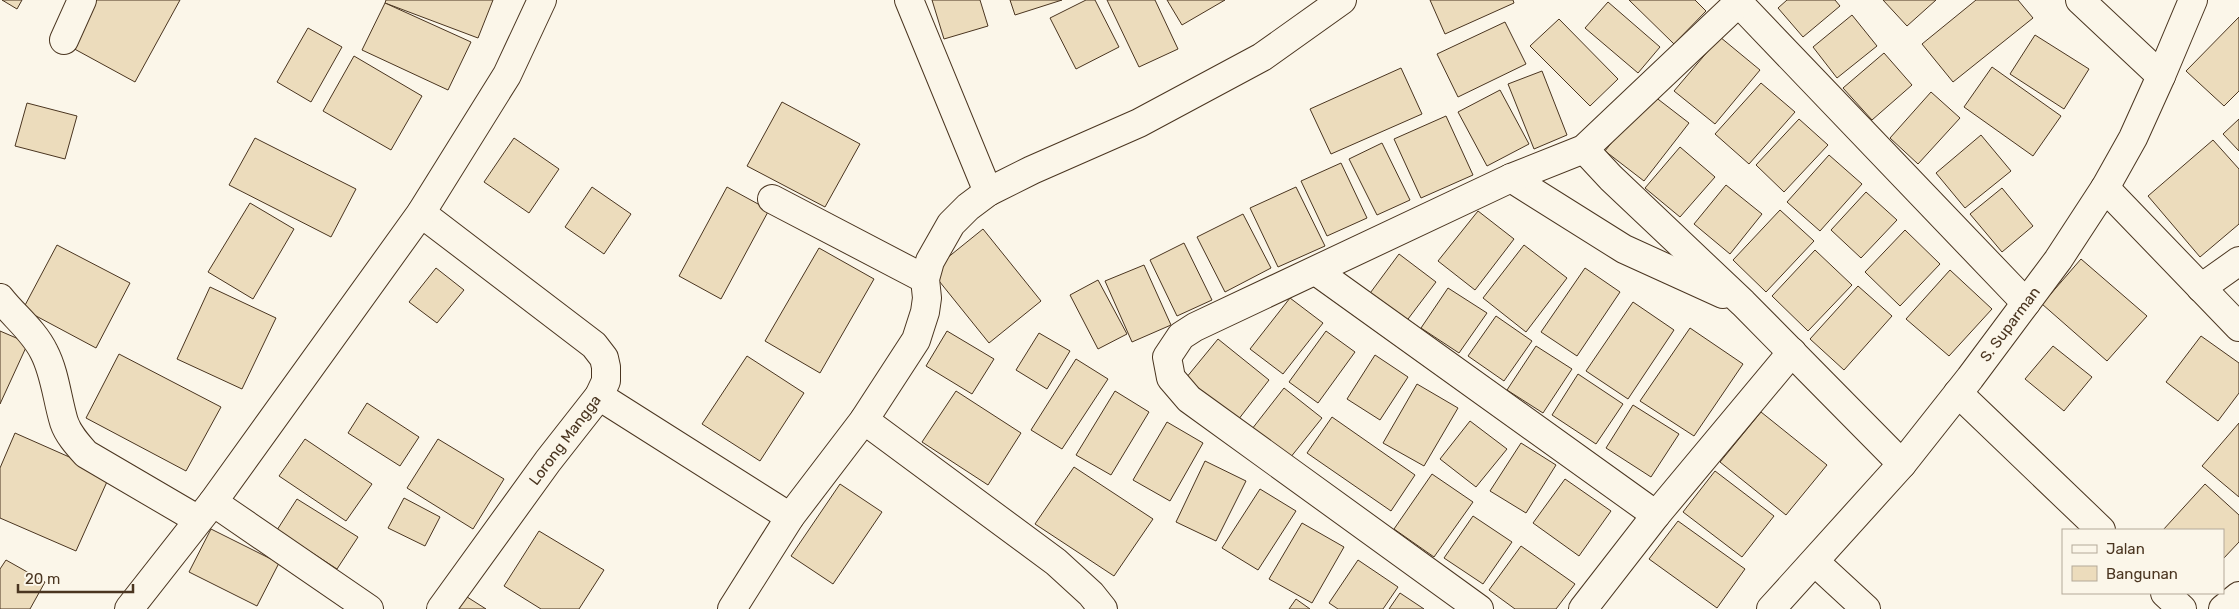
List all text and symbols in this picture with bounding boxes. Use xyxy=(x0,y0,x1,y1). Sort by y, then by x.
street label: S. Suparman xyxy=(1976,283,2044,365)
street label: Lorong Mangga xyxy=(525,391,605,489)
legend xyxy=(2062,529,2224,594)
text: Jalan xyxy=(2106,540,2145,558)
scale bar xyxy=(18,562,132,594)
text: Bangunan xyxy=(2106,565,2178,583)
text: 20 m xyxy=(25,570,60,588)

